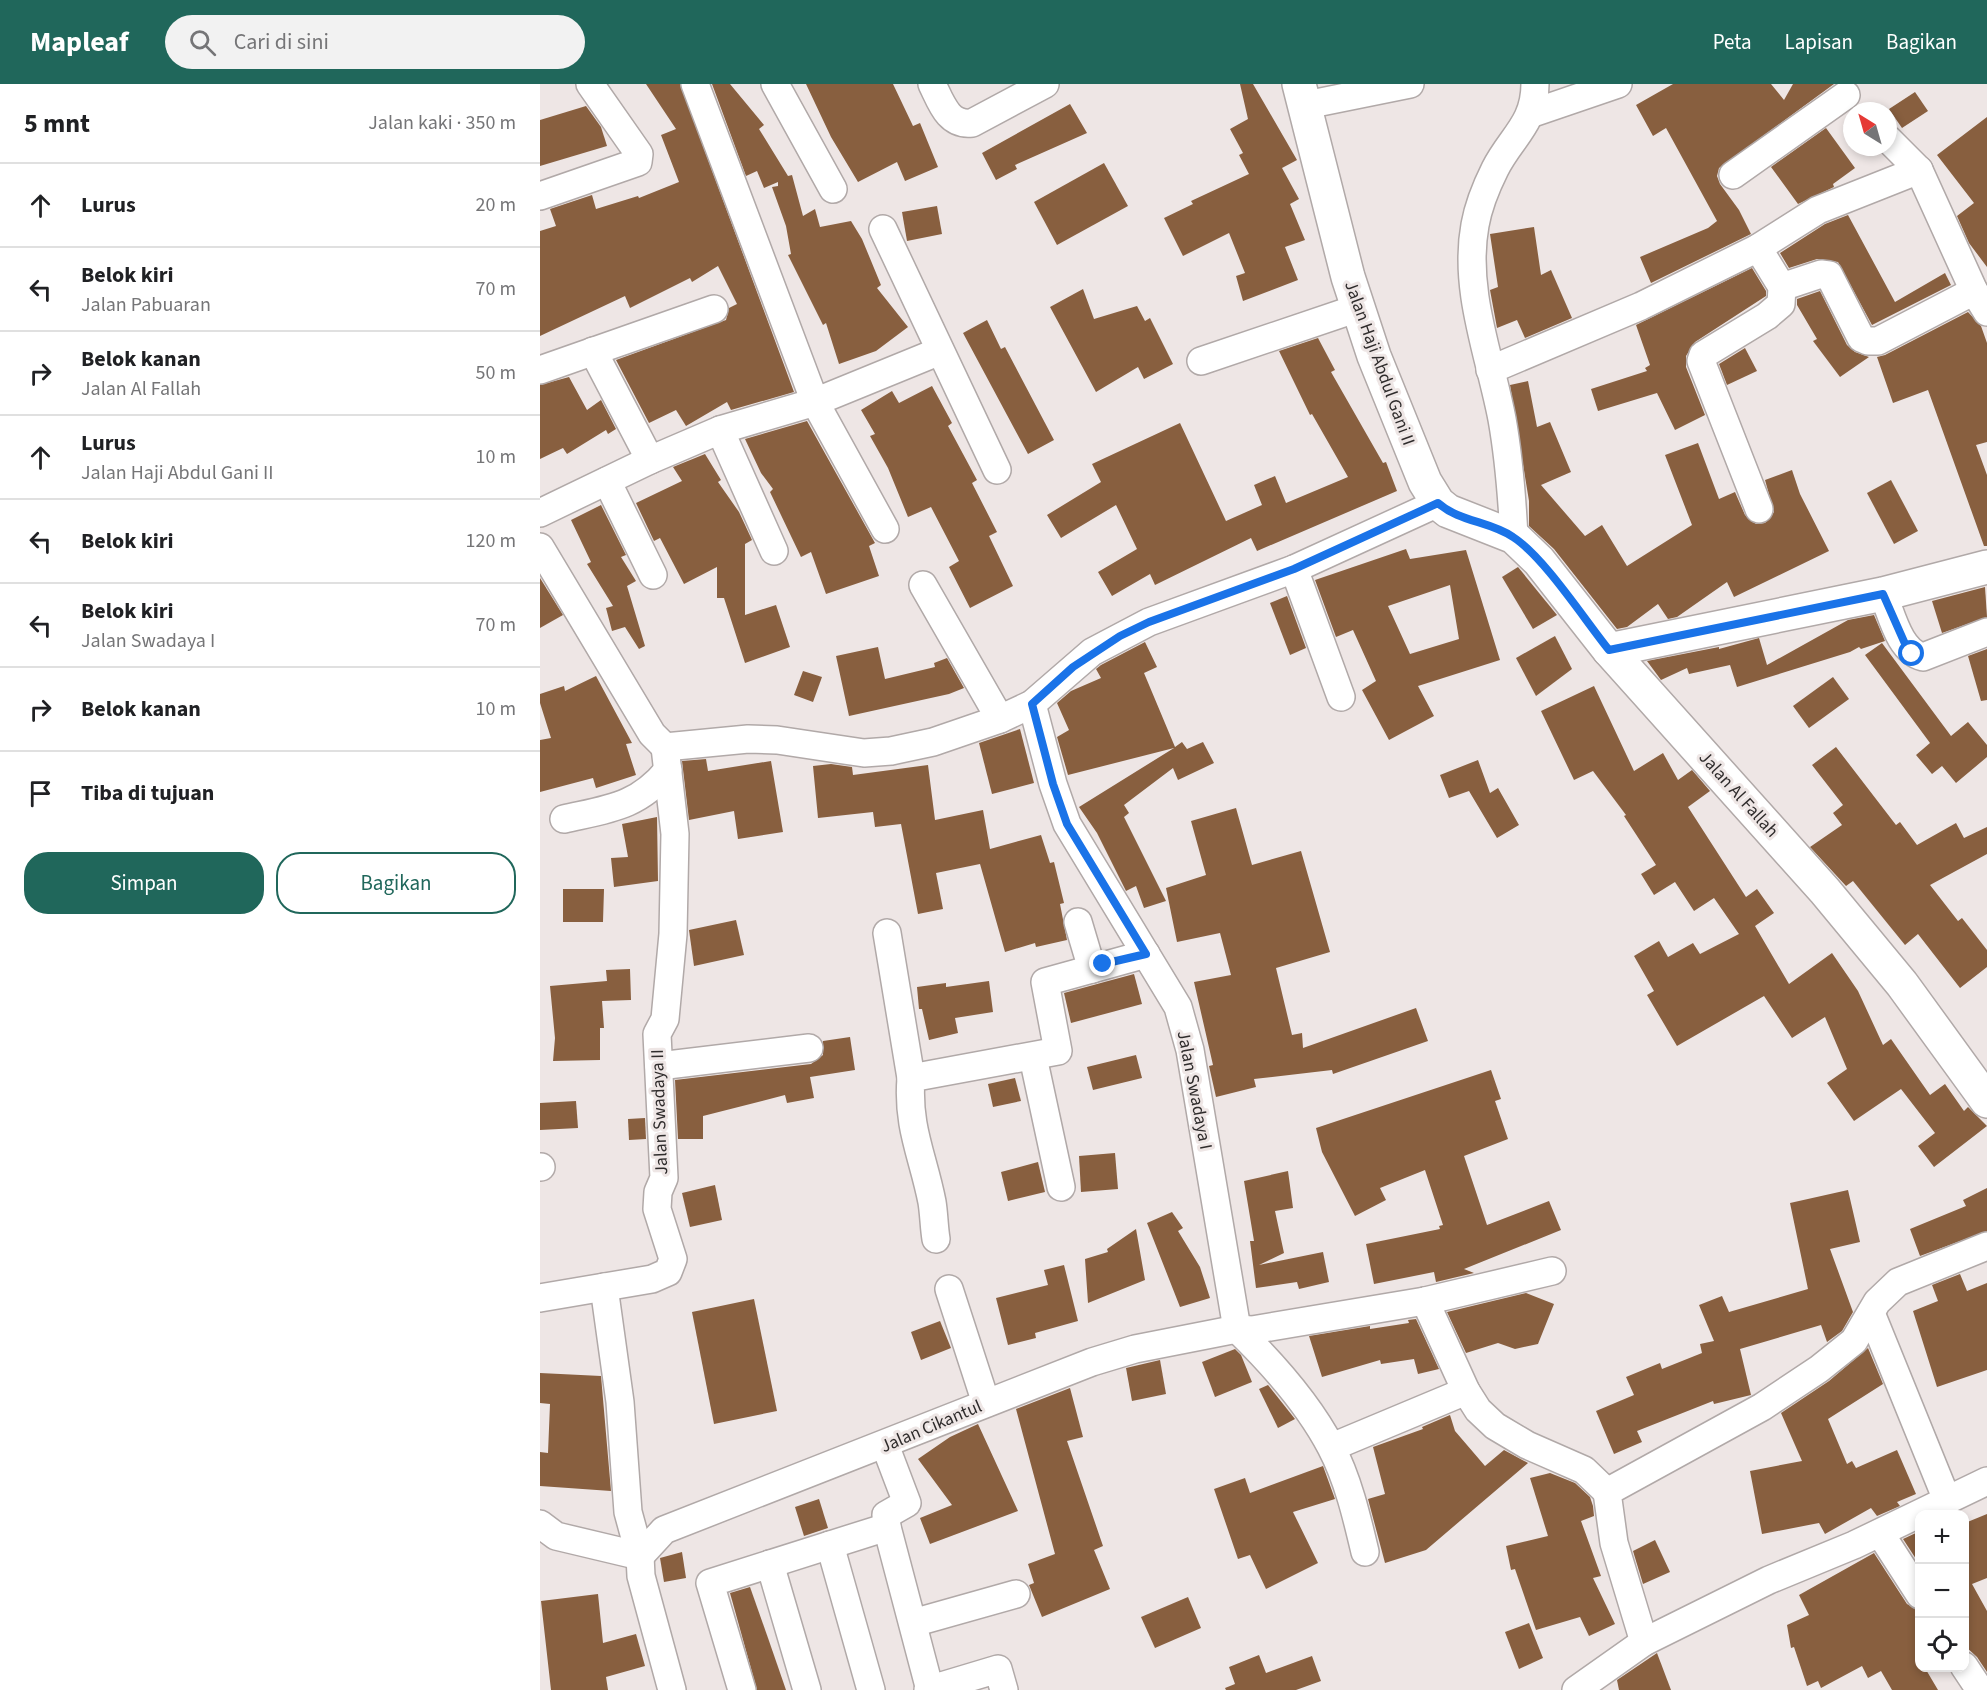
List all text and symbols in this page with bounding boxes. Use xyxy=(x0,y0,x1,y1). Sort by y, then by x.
search box xyxy=(165,15,585,69)
text: Mapleaf xyxy=(30,22,129,62)
icon: search xyxy=(186,26,219,59)
text: Cari di sini xyxy=(234,26,329,58)
text: Peta xyxy=(1713,27,1752,57)
text: Lapisan xyxy=(1785,27,1853,57)
text: Bagikan xyxy=(1886,27,1957,57)
north arrow xyxy=(1843,102,1897,156)
text: 5 mnt xyxy=(24,105,90,142)
text: Jalan kaki · 350 m xyxy=(368,109,516,137)
icon: ahead xyxy=(24,189,57,222)
text: Lurus xyxy=(81,189,136,221)
text: 20 m xyxy=(476,191,516,219)
text: Belok kiri xyxy=(81,259,174,291)
icon: left xyxy=(24,273,57,306)
text: 70 m xyxy=(476,275,516,303)
street label: Jalan Haji Abdul Gani II xyxy=(1338,277,1421,449)
text: Jalan Pabuaran xyxy=(81,291,211,319)
text: Belok kanan xyxy=(81,343,201,375)
icon: right xyxy=(24,357,57,390)
text: 50 m xyxy=(476,359,516,387)
text: Jalan Al Fallah xyxy=(81,375,201,403)
text: Lurus xyxy=(81,427,136,459)
icon: ahead xyxy=(24,441,57,474)
text: 10 m xyxy=(476,443,516,471)
text: Jalan Haji Abdul Gani II xyxy=(81,459,274,487)
icon: left xyxy=(24,525,57,558)
text: Belok kiri xyxy=(81,525,174,557)
text: 120 m xyxy=(466,527,516,555)
text: Belok kiri xyxy=(81,595,174,627)
icon: left xyxy=(24,609,57,642)
text: 70 m xyxy=(476,611,516,639)
text: Jalan Swadaya I xyxy=(81,627,215,655)
route start xyxy=(1898,640,1924,666)
icon: right xyxy=(24,693,57,726)
text: Belok kanan xyxy=(81,693,201,725)
text: 10 m xyxy=(476,695,516,723)
street label: Jalan Al Fallah xyxy=(1693,746,1784,843)
icon: arrive xyxy=(24,777,57,810)
text: Tiba di tujuan xyxy=(81,777,214,809)
button: Simpan xyxy=(24,852,264,914)
button: Bagikan xyxy=(276,852,516,914)
route end xyxy=(1089,950,1115,976)
street label: Jalan Swadaya I xyxy=(1171,1028,1218,1152)
street label: Jalan Swadaya II xyxy=(645,1049,674,1175)
street label: Jalan Cikantul xyxy=(877,1394,986,1459)
map controls xyxy=(1915,1510,1969,1672)
button: + xyxy=(1915,1510,1969,1564)
button: − xyxy=(1915,1564,1969,1618)
button: locate xyxy=(1915,1618,1969,1672)

